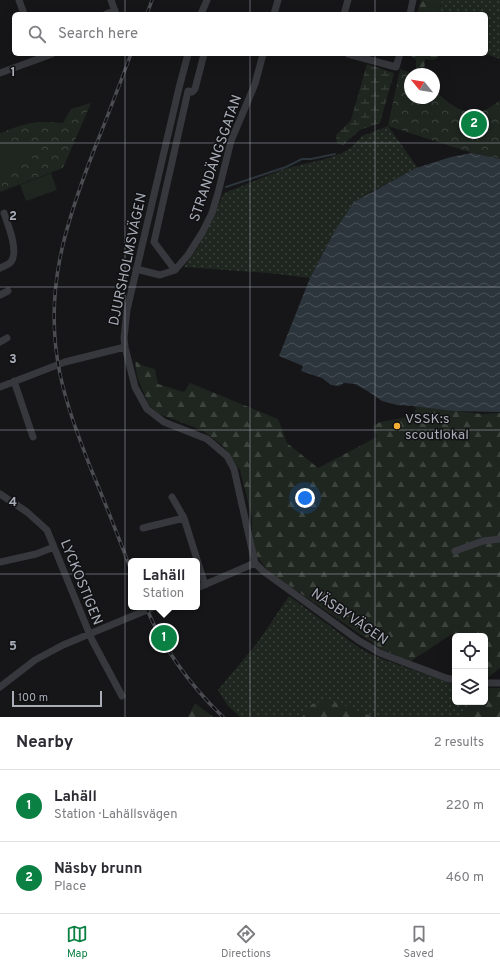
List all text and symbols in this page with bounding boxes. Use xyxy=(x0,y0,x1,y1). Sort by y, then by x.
search box xyxy=(12,12,488,56)
icon: search xyxy=(26,23,48,45)
text: Search here xyxy=(58,25,138,44)
text: 1 xyxy=(10,65,16,81)
north arrow xyxy=(404,68,440,104)
street label: STRANDÄNGSGATAN xyxy=(186,92,246,224)
pin: 2 xyxy=(461,109,487,139)
street label: DJURSHOLMSVÄGEN xyxy=(105,191,151,327)
text: 2 xyxy=(9,209,17,225)
text: 3 xyxy=(9,352,17,368)
place label: VSSK:s scoutlokal xyxy=(405,411,469,444)
marker: VSSK:s scoutlokal xyxy=(392,421,402,431)
your location xyxy=(295,488,315,508)
text: 4 xyxy=(9,495,17,511)
street label: LYCKOSTIGEN xyxy=(56,537,105,628)
popup xyxy=(128,558,200,610)
text: Lahäll xyxy=(143,567,185,586)
street label: NÄSBYVÄGEN xyxy=(307,584,391,649)
text: Station xyxy=(143,586,184,602)
pin: 1 xyxy=(151,623,177,653)
map controls xyxy=(452,633,488,705)
button: locate xyxy=(452,633,488,669)
text: 5 xyxy=(9,639,17,655)
button: layers xyxy=(452,669,488,705)
scale bar xyxy=(12,689,102,708)
text: 100 m xyxy=(18,691,48,705)
text: Nearby xyxy=(16,732,73,754)
text: 2 results xyxy=(434,735,484,751)
text: Lahäll xyxy=(54,788,97,807)
text: 1 xyxy=(26,798,32,814)
text: 220 m xyxy=(446,798,484,814)
text: Station · Lahällsvägen xyxy=(54,807,178,823)
text: Näsby brunn xyxy=(54,860,142,879)
text: 2 xyxy=(25,870,33,886)
text: 460 m xyxy=(446,870,484,886)
text: Place xyxy=(54,879,86,895)
tab: Map xyxy=(66,923,88,961)
tab: Directions xyxy=(221,923,271,961)
tab: Saved xyxy=(403,923,434,961)

